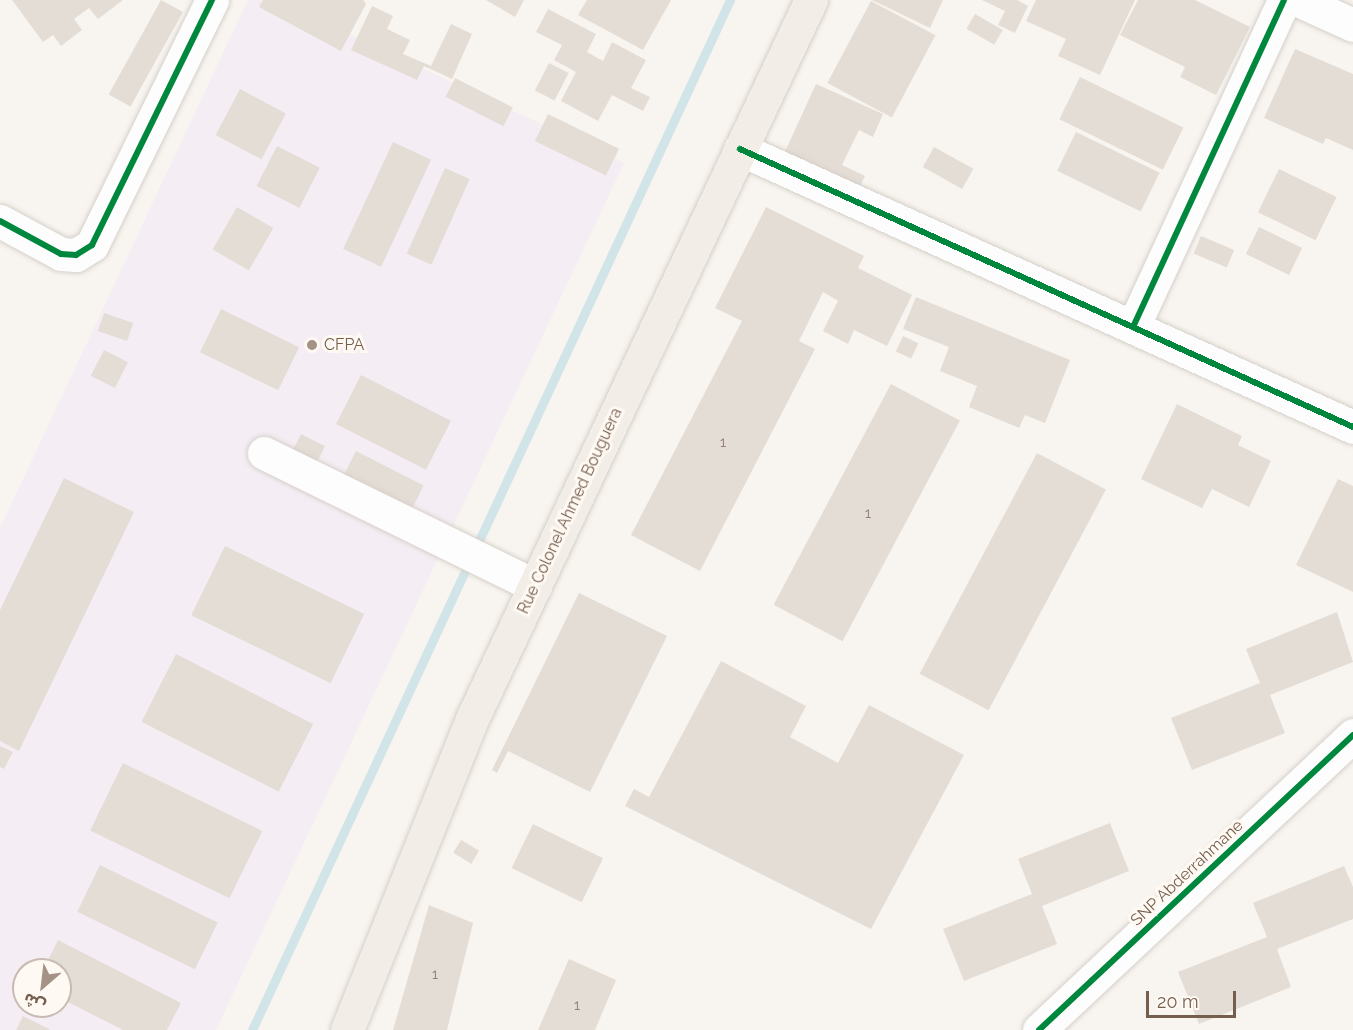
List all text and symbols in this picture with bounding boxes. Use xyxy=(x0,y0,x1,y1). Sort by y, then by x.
place label: CFPA xyxy=(324,335,364,355)
marker: CFPA xyxy=(305,338,319,352)
street label: Rue Colonel Ahmed Bouguera xyxy=(514,405,626,617)
house number: 1 xyxy=(720,434,726,450)
house number: 1 xyxy=(865,505,871,521)
street label: SNP Abderrahmane xyxy=(1127,816,1247,930)
north arrow xyxy=(12,958,72,1018)
house number: 1 xyxy=(432,966,438,982)
scale bar xyxy=(1149,979,1239,1017)
text: ش xyxy=(20,989,48,1016)
text: 20 m xyxy=(1157,991,1199,1012)
house number: 1 xyxy=(574,997,580,1013)

